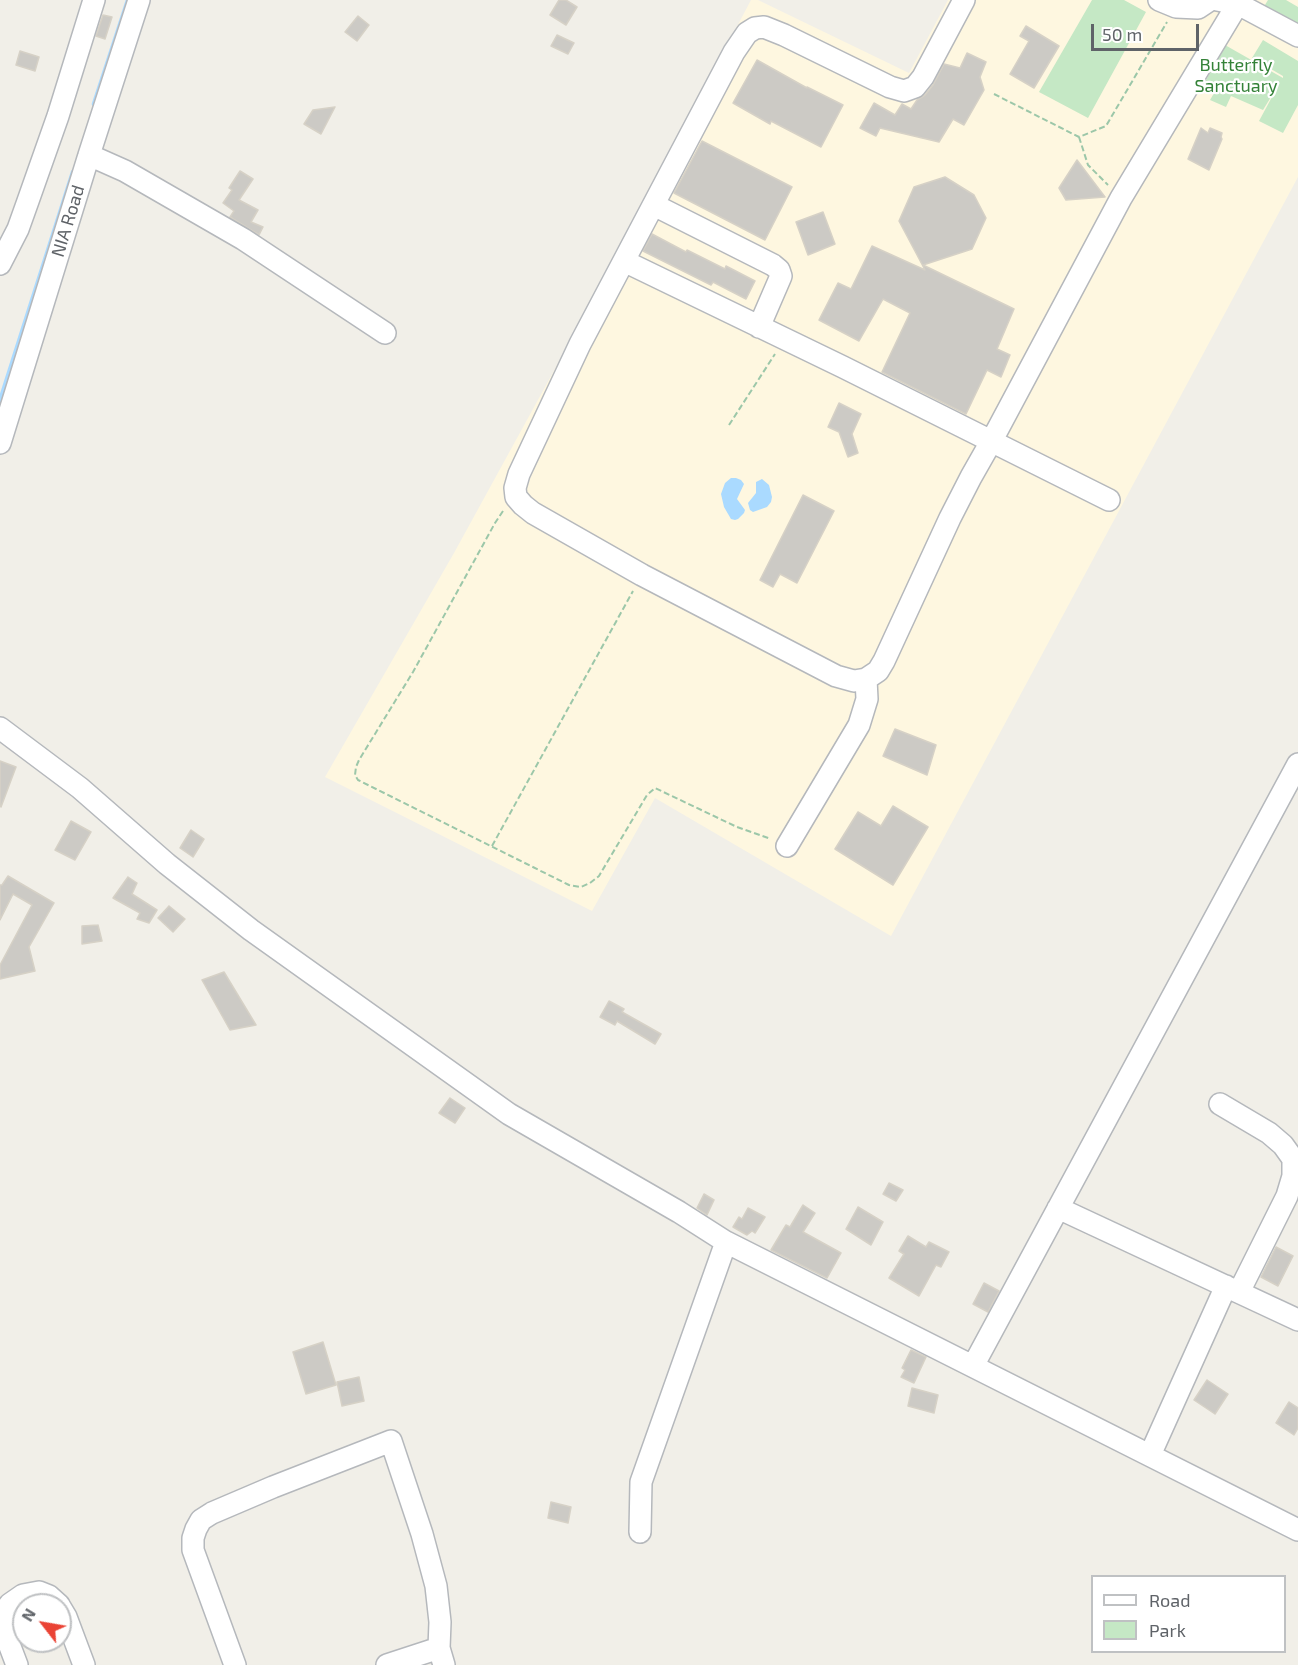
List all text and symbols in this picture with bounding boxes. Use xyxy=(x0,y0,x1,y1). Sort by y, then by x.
scale bar xyxy=(1094,12,1202,50)
text: 50 m xyxy=(1102,23,1142,45)
park label: Butterfly Sanctuary xyxy=(1195,54,1277,97)
street label: NIA Road xyxy=(47,182,89,260)
legend xyxy=(1091,1575,1286,1653)
text: Road xyxy=(1149,1589,1190,1611)
north arrow xyxy=(12,1593,72,1653)
text: N xyxy=(17,1605,39,1624)
text: Park xyxy=(1149,1619,1186,1641)

